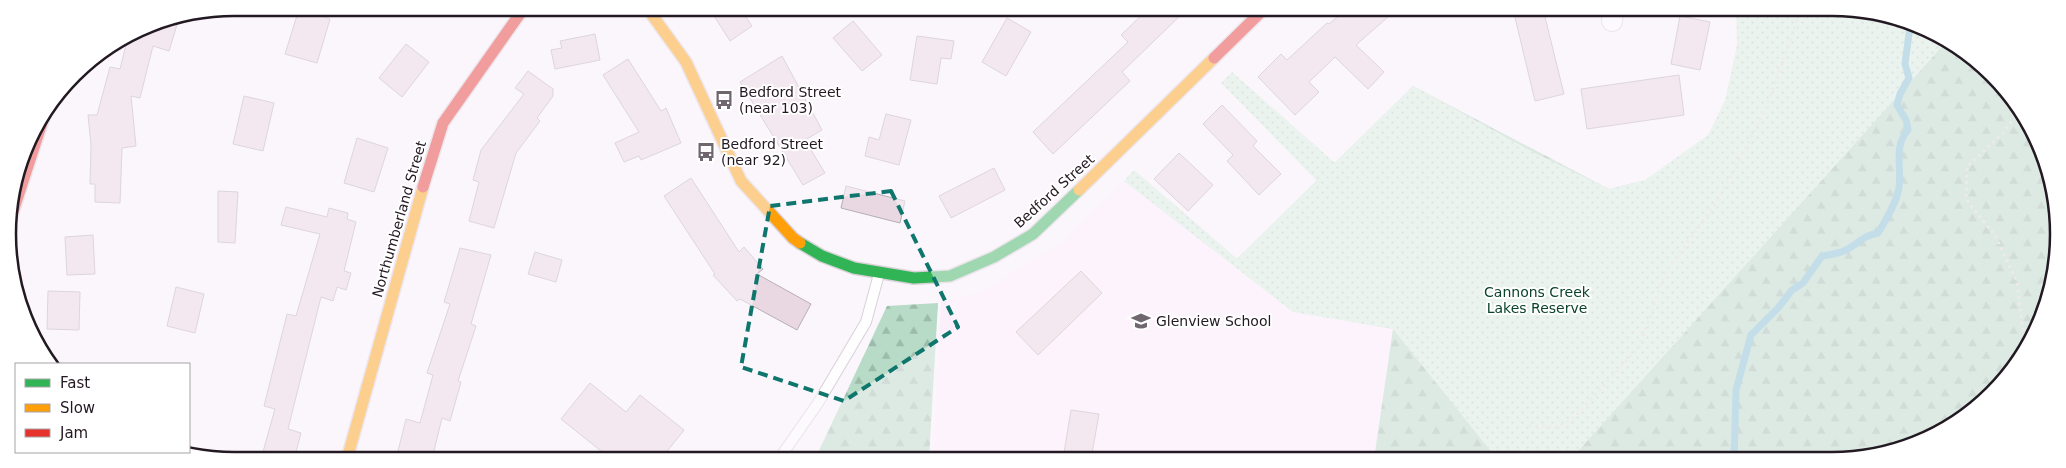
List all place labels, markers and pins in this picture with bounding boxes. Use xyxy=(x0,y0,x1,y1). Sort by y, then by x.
place label: Bedford Street (near 103) xyxy=(739,84,841,116)
bus stop icon: Bedford Street (near 103) xyxy=(713,89,735,111)
place label: Bedford Street (near 92) xyxy=(721,136,823,168)
bus stop icon: Bedford Street (near 92) xyxy=(695,141,717,163)
school or university icon: Glenview School xyxy=(1130,310,1152,332)
place label: Glenview School xyxy=(1156,313,1271,329)

